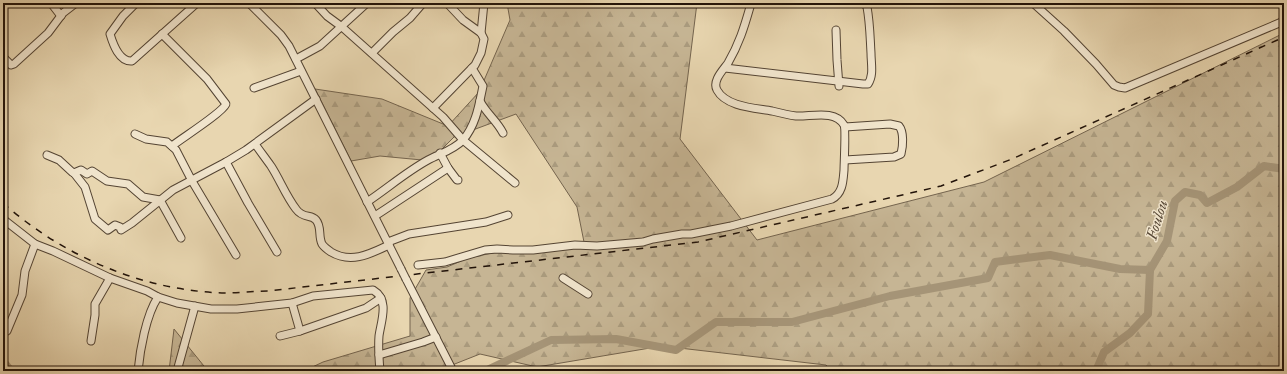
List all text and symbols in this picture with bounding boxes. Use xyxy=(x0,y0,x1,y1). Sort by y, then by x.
water label: Foulou xyxy=(1142,198,1172,243)

